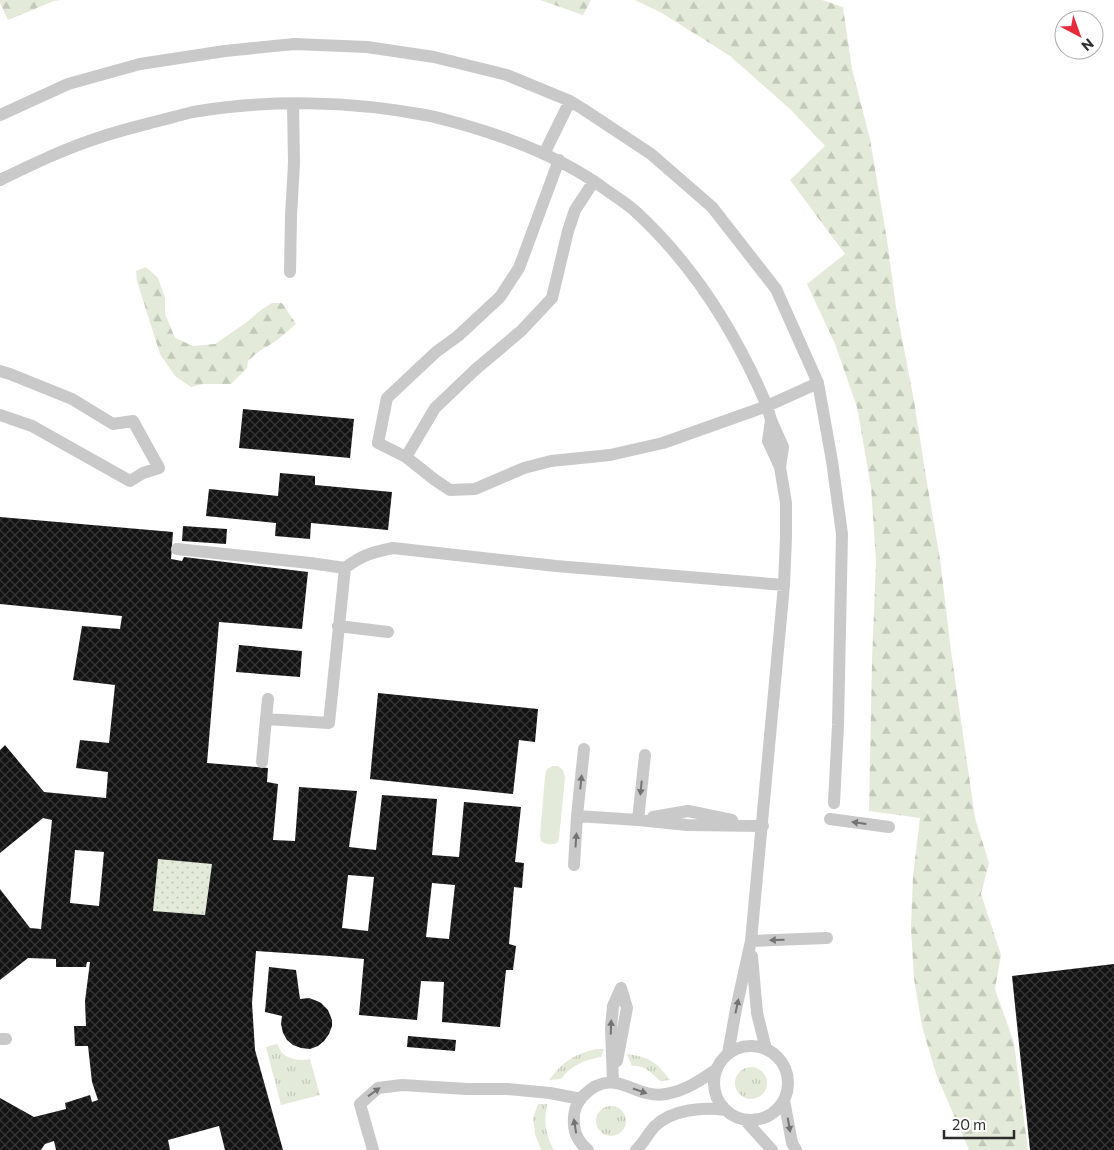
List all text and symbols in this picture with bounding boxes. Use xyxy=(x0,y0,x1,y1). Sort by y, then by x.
north arrow xyxy=(1054,10,1104,60)
text: N xyxy=(1078,35,1097,55)
one-way arrow xyxy=(577,774,585,790)
one-way arrow xyxy=(637,780,645,796)
one-way arrow xyxy=(851,819,867,827)
one-way arrow xyxy=(572,832,580,848)
one-way arrow xyxy=(769,936,785,944)
one-way arrow xyxy=(733,998,741,1014)
one-way arrow xyxy=(608,1019,616,1035)
one-way arrow xyxy=(367,1087,381,1097)
one-way arrow xyxy=(633,1088,648,1095)
scale bar xyxy=(944,1108,1014,1140)
text: 20 m xyxy=(952,1115,986,1133)
one-way arrow xyxy=(571,1117,579,1133)
one-way arrow xyxy=(786,1118,794,1134)

